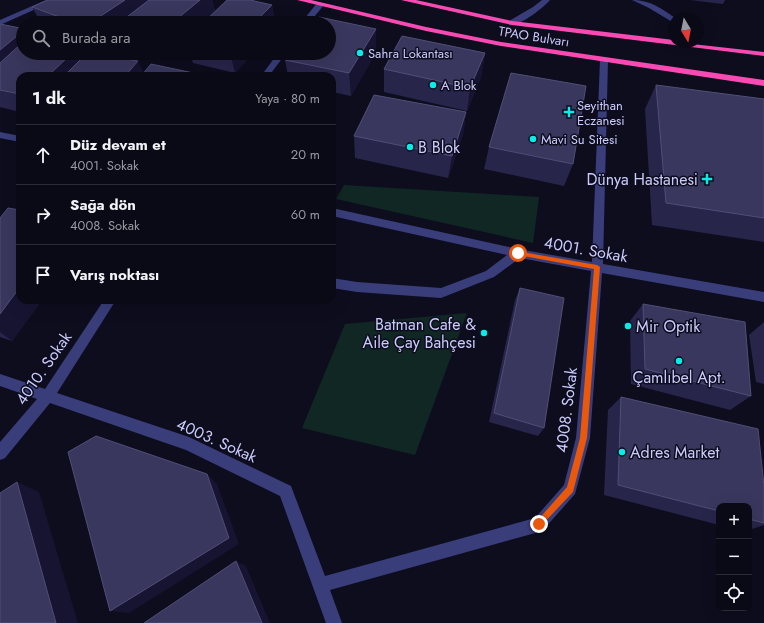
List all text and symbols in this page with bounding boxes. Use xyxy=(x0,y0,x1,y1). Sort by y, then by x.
north arrow xyxy=(668,12,704,48)
search box xyxy=(16,16,336,60)
street label: TPAO Bulvarı xyxy=(497,22,571,51)
icon: search xyxy=(30,27,52,49)
text: Burada ara xyxy=(62,27,130,49)
place label: Sahra Lokantası xyxy=(368,44,453,63)
marker: Sahra Lokantası xyxy=(355,48,365,58)
place label: A Blok xyxy=(441,76,477,95)
marker: A Blok xyxy=(428,80,438,90)
text: 1 dk xyxy=(32,86,66,110)
text: Yaya · 80 m xyxy=(255,89,320,108)
place label: Seyithan Eczanesi xyxy=(577,96,625,130)
marker: Seyithan Eczanesi xyxy=(564,107,574,117)
place label: Mavi Su Sitesi xyxy=(541,130,618,149)
text: Düz devam et xyxy=(70,134,166,156)
marker: Mavi Su Sitesi xyxy=(528,134,538,144)
place label: B Blok xyxy=(418,136,461,159)
marker: B Blok xyxy=(405,142,415,152)
icon: ahead xyxy=(32,144,54,166)
text: 20 m xyxy=(291,145,320,164)
text: 4001. Sokak xyxy=(70,156,139,175)
place label: Dünya Hastanesi xyxy=(586,168,698,191)
marker: Dünya Hastanesi xyxy=(701,173,713,185)
text: Sağa dön xyxy=(70,194,136,216)
icon: right xyxy=(32,204,54,226)
text: 60 m xyxy=(291,205,320,224)
text: 4008. Sokak xyxy=(70,216,140,235)
street label: 4001. Sokak xyxy=(542,231,631,268)
route start xyxy=(509,244,527,262)
icon: arrive xyxy=(32,264,54,286)
text: Varış noktası xyxy=(70,264,159,286)
place label: Batman Cafe & Aile Çay Bahçesi xyxy=(363,313,476,354)
place label: Mir Optik xyxy=(636,315,701,338)
marker: Mir Optik xyxy=(623,321,633,331)
street label: 4010. Sokak xyxy=(10,326,78,410)
marker: Batman Cafe & Aile Çay Bahçesi xyxy=(479,328,489,338)
marker: Çamlıbel Apt. xyxy=(674,356,684,366)
street label: 4008. Sokak xyxy=(550,365,583,454)
place label: Çamlıbel Apt. xyxy=(632,366,726,389)
street label: 4003. Sokak xyxy=(173,412,262,469)
place label: Adres Market xyxy=(630,441,720,464)
marker: Adres Market xyxy=(617,447,627,457)
map controls xyxy=(716,503,752,611)
button: + xyxy=(716,503,752,539)
route end xyxy=(530,515,548,533)
button: − xyxy=(716,539,752,575)
button: locate xyxy=(716,575,752,611)

